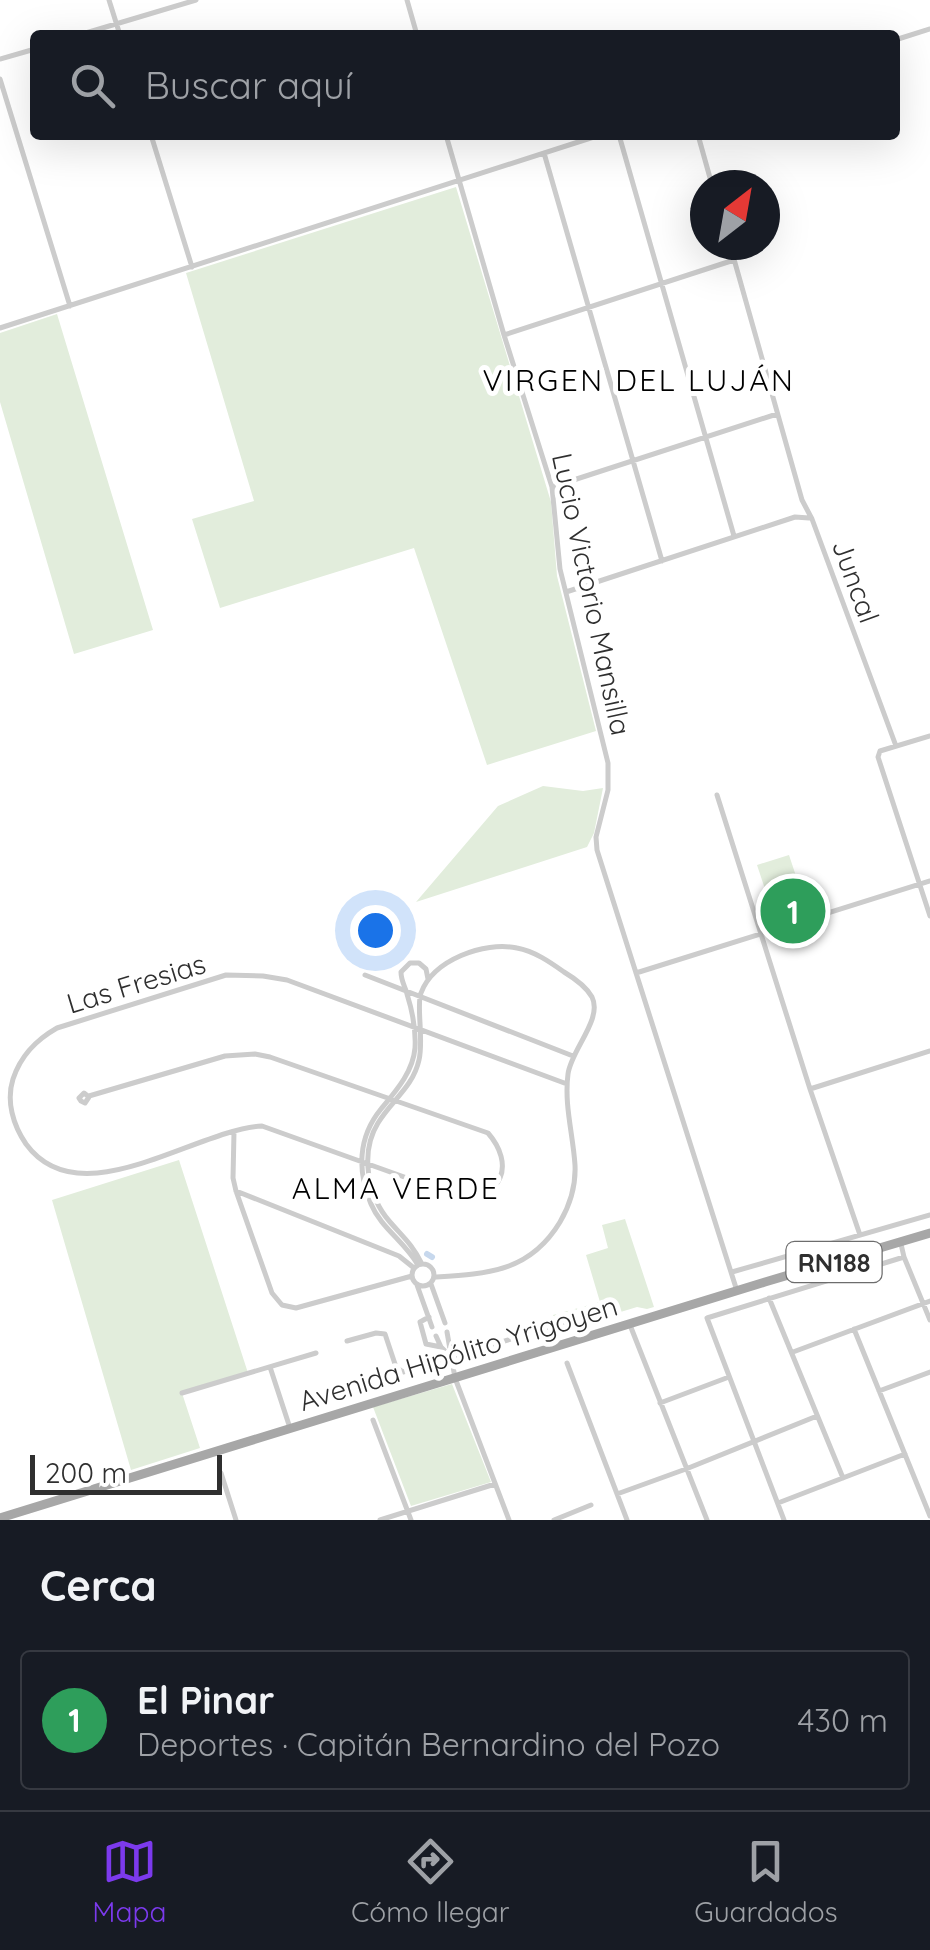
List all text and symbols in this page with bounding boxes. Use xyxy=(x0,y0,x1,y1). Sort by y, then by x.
search box xyxy=(30,30,900,140)
icon: search xyxy=(65,58,120,113)
text: Buscar aquí xyxy=(145,61,353,109)
north arrow xyxy=(690,170,780,260)
district label: VIRGEN DEL LUJÁN xyxy=(483,361,795,399)
street label: Lucio Victorio Mansilla xyxy=(545,450,639,738)
street label: Juncal xyxy=(825,535,887,627)
pin: 1 xyxy=(760,874,826,948)
your location xyxy=(350,905,401,956)
street label: Las Fresias xyxy=(62,945,210,1021)
district label: ALMA VERDE xyxy=(292,1169,500,1207)
road number: RN188 xyxy=(786,1242,882,1282)
street label: Avenida Hipólito Yrigoyen xyxy=(294,1288,622,1418)
scale bar xyxy=(30,1450,222,1494)
text: 200 m xyxy=(45,1455,127,1490)
text: Cerca xyxy=(40,1559,157,1612)
text: El Pinar xyxy=(137,1676,275,1724)
text: 1 xyxy=(68,1700,81,1740)
text: 430 m xyxy=(797,1700,888,1740)
text: Deportes · Capitán Bernardino del Pozo xyxy=(137,1724,720,1764)
tab: Mapa xyxy=(92,1834,166,1929)
tab: Cómo llegar xyxy=(351,1834,510,1929)
tab: Guardados xyxy=(694,1834,838,1929)

